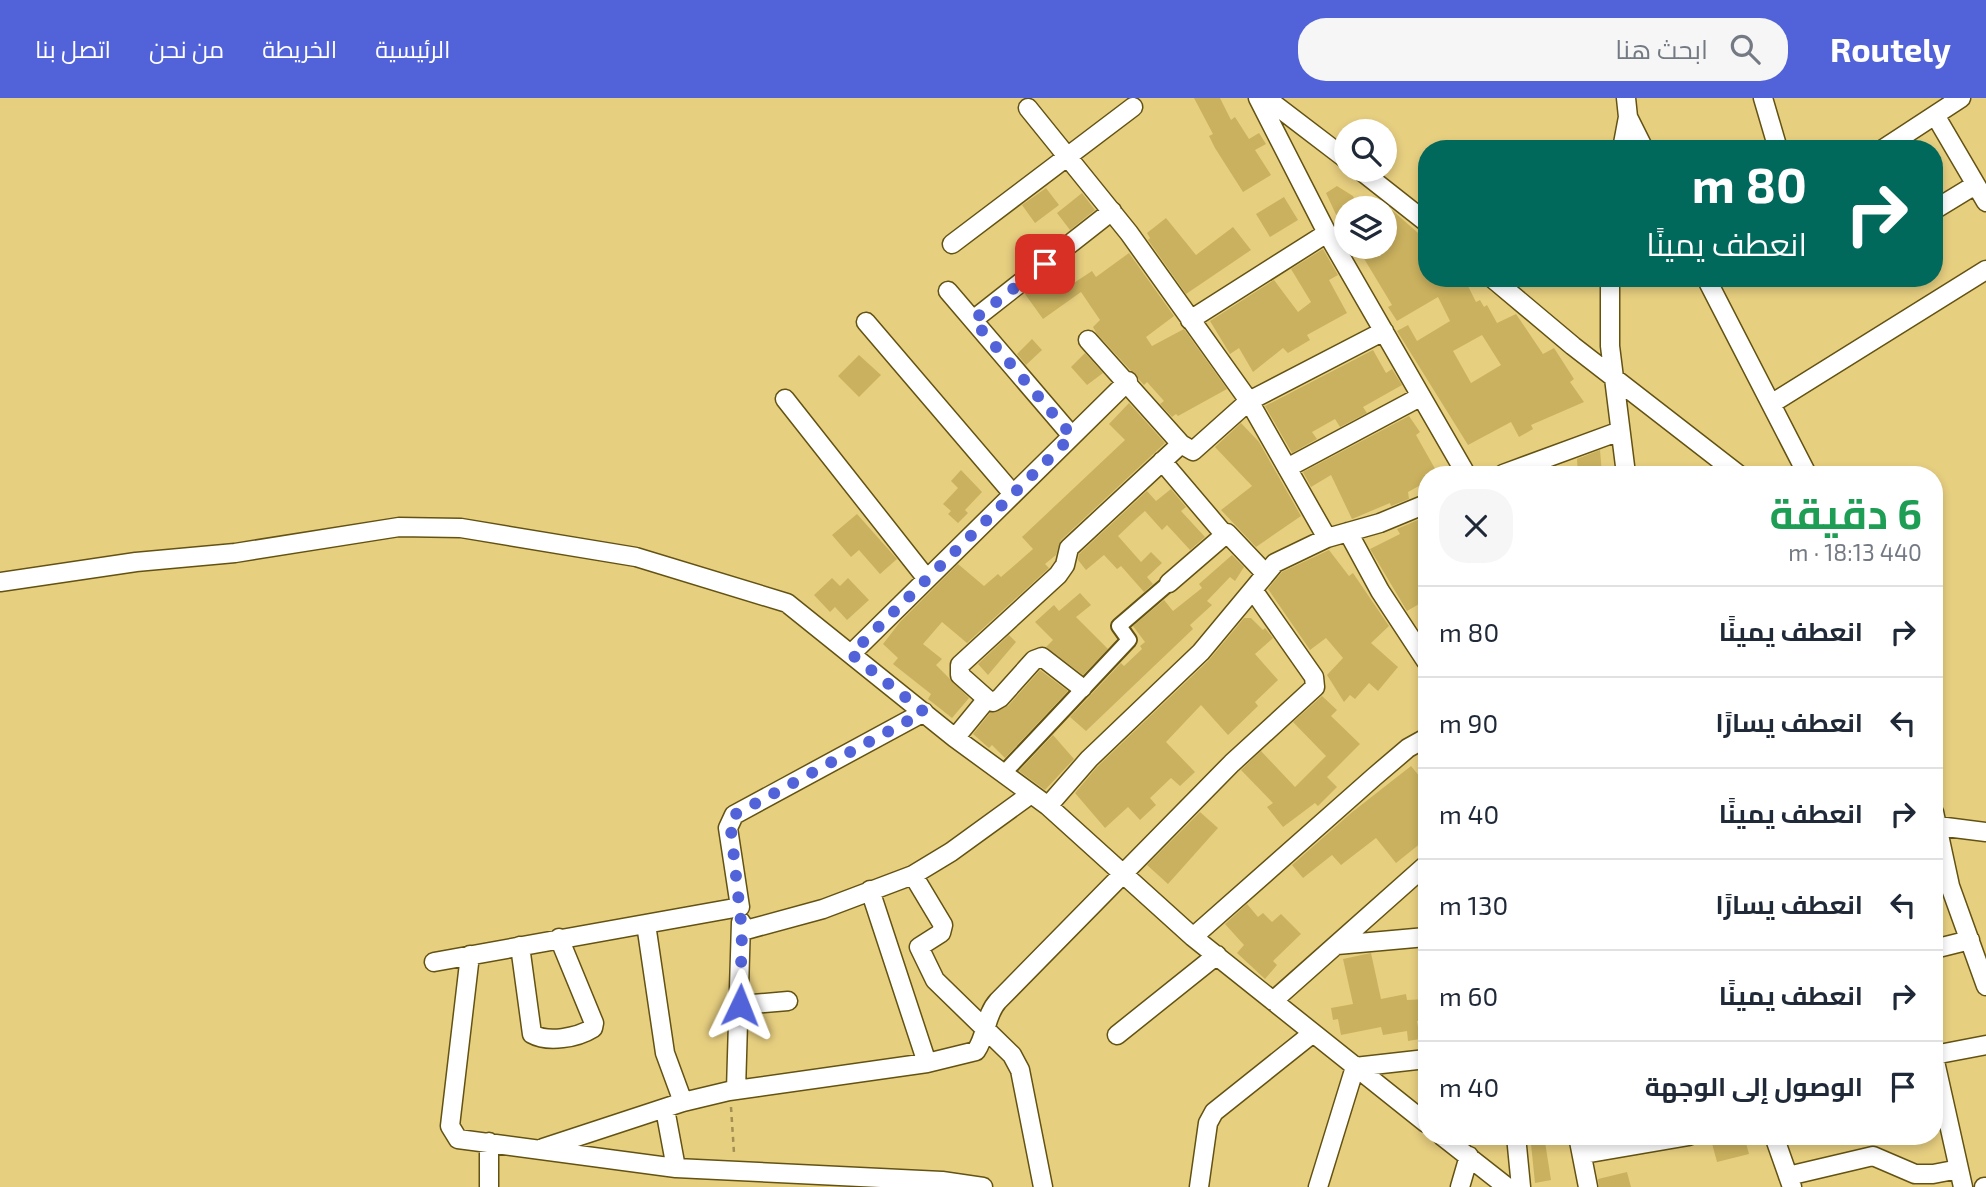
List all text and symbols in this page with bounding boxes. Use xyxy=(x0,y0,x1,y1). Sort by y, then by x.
search box xyxy=(1298,18,1788,81)
text: Routely xyxy=(1830,29,1951,69)
icon: search xyxy=(1726,30,1764,68)
text: ابحث هنا xyxy=(1615,33,1708,64)
text: اتصل بنا xyxy=(35,34,111,63)
text: من نحن xyxy=(149,34,224,63)
text: الخريطة xyxy=(262,34,337,63)
text: الرئيسية xyxy=(375,34,450,63)
map controls xyxy=(1334,119,1397,259)
button: search xyxy=(1334,119,1397,182)
text: 80 m xyxy=(1692,154,1807,213)
icon: right xyxy=(1831,168,1922,259)
button: layers xyxy=(1334,196,1397,259)
text: انعطف يمينًا xyxy=(1646,224,1807,262)
pin xyxy=(1015,234,1075,294)
icon: arrive xyxy=(1026,245,1064,283)
text: 6 دقيقة xyxy=(1769,487,1922,537)
button: close xyxy=(1439,489,1513,563)
text: 440 m · 18:13 xyxy=(1788,538,1922,566)
icon: right xyxy=(1884,613,1922,651)
text: انعطف يمينًا xyxy=(1719,615,1863,646)
text: 80 m xyxy=(1439,616,1499,647)
icon: left xyxy=(1884,704,1922,742)
text: انعطف يسارًا xyxy=(1716,706,1863,737)
text: 90 m xyxy=(1439,707,1498,738)
icon: right xyxy=(1884,795,1922,833)
text: انعطف يمينًا xyxy=(1719,797,1863,828)
text: 40 m xyxy=(1439,798,1499,829)
icon: left xyxy=(1884,886,1922,924)
text: انعطف يسارًا xyxy=(1716,888,1863,919)
text: 130 m xyxy=(1439,889,1508,920)
position arrow xyxy=(703,968,777,1042)
icon: right xyxy=(1884,977,1922,1015)
text: انعطف يمينًا xyxy=(1719,979,1863,1010)
text: 60 m xyxy=(1439,980,1498,1011)
icon: arrive xyxy=(1884,1068,1922,1106)
text: الوصول إلى الوجهة xyxy=(1645,1070,1863,1101)
text: 40 m xyxy=(1439,1071,1499,1102)

